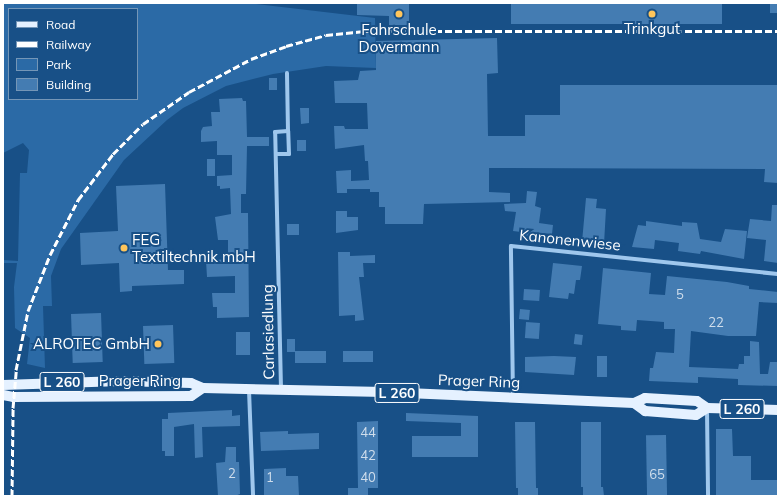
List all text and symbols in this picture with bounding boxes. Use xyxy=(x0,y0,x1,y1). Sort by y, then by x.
legend xyxy=(8,8,138,100)
marker: Fahrschule Dovermann xyxy=(394,9,404,19)
marker: Trinkgut xyxy=(647,9,657,19)
text: Road xyxy=(46,17,75,32)
place label: Fahrschule Dovermann xyxy=(359,20,439,55)
place label: Trinkgut xyxy=(624,20,680,38)
text: Railway xyxy=(46,37,91,52)
text: Park xyxy=(46,57,71,72)
text: Building xyxy=(46,77,91,92)
street label: Kanonenwiese xyxy=(518,226,622,254)
place label: FEG Textiltechnik mbH xyxy=(132,230,256,265)
marker: FEG Textiltechnik mbH xyxy=(119,243,129,253)
street label: Carlasiedlung xyxy=(258,284,278,380)
house number: 5 xyxy=(676,286,684,302)
house number: 22 xyxy=(708,314,724,330)
place label: ALROTEC GmbH xyxy=(33,335,150,353)
marker: ALROTEC GmbH xyxy=(153,339,163,349)
road number: L 260 xyxy=(39,370,85,394)
street label: Prager Ring xyxy=(438,371,520,391)
street label: Prager Ring xyxy=(99,372,181,390)
road number: L 260 xyxy=(374,381,420,405)
road number: L 260 xyxy=(719,397,765,421)
house number: 44 xyxy=(360,424,376,440)
house number: 42 xyxy=(360,447,376,463)
house number: 2 xyxy=(228,465,236,481)
house number: 65 xyxy=(649,466,665,482)
house number: 1 xyxy=(266,469,274,485)
house number: 40 xyxy=(360,469,376,485)

